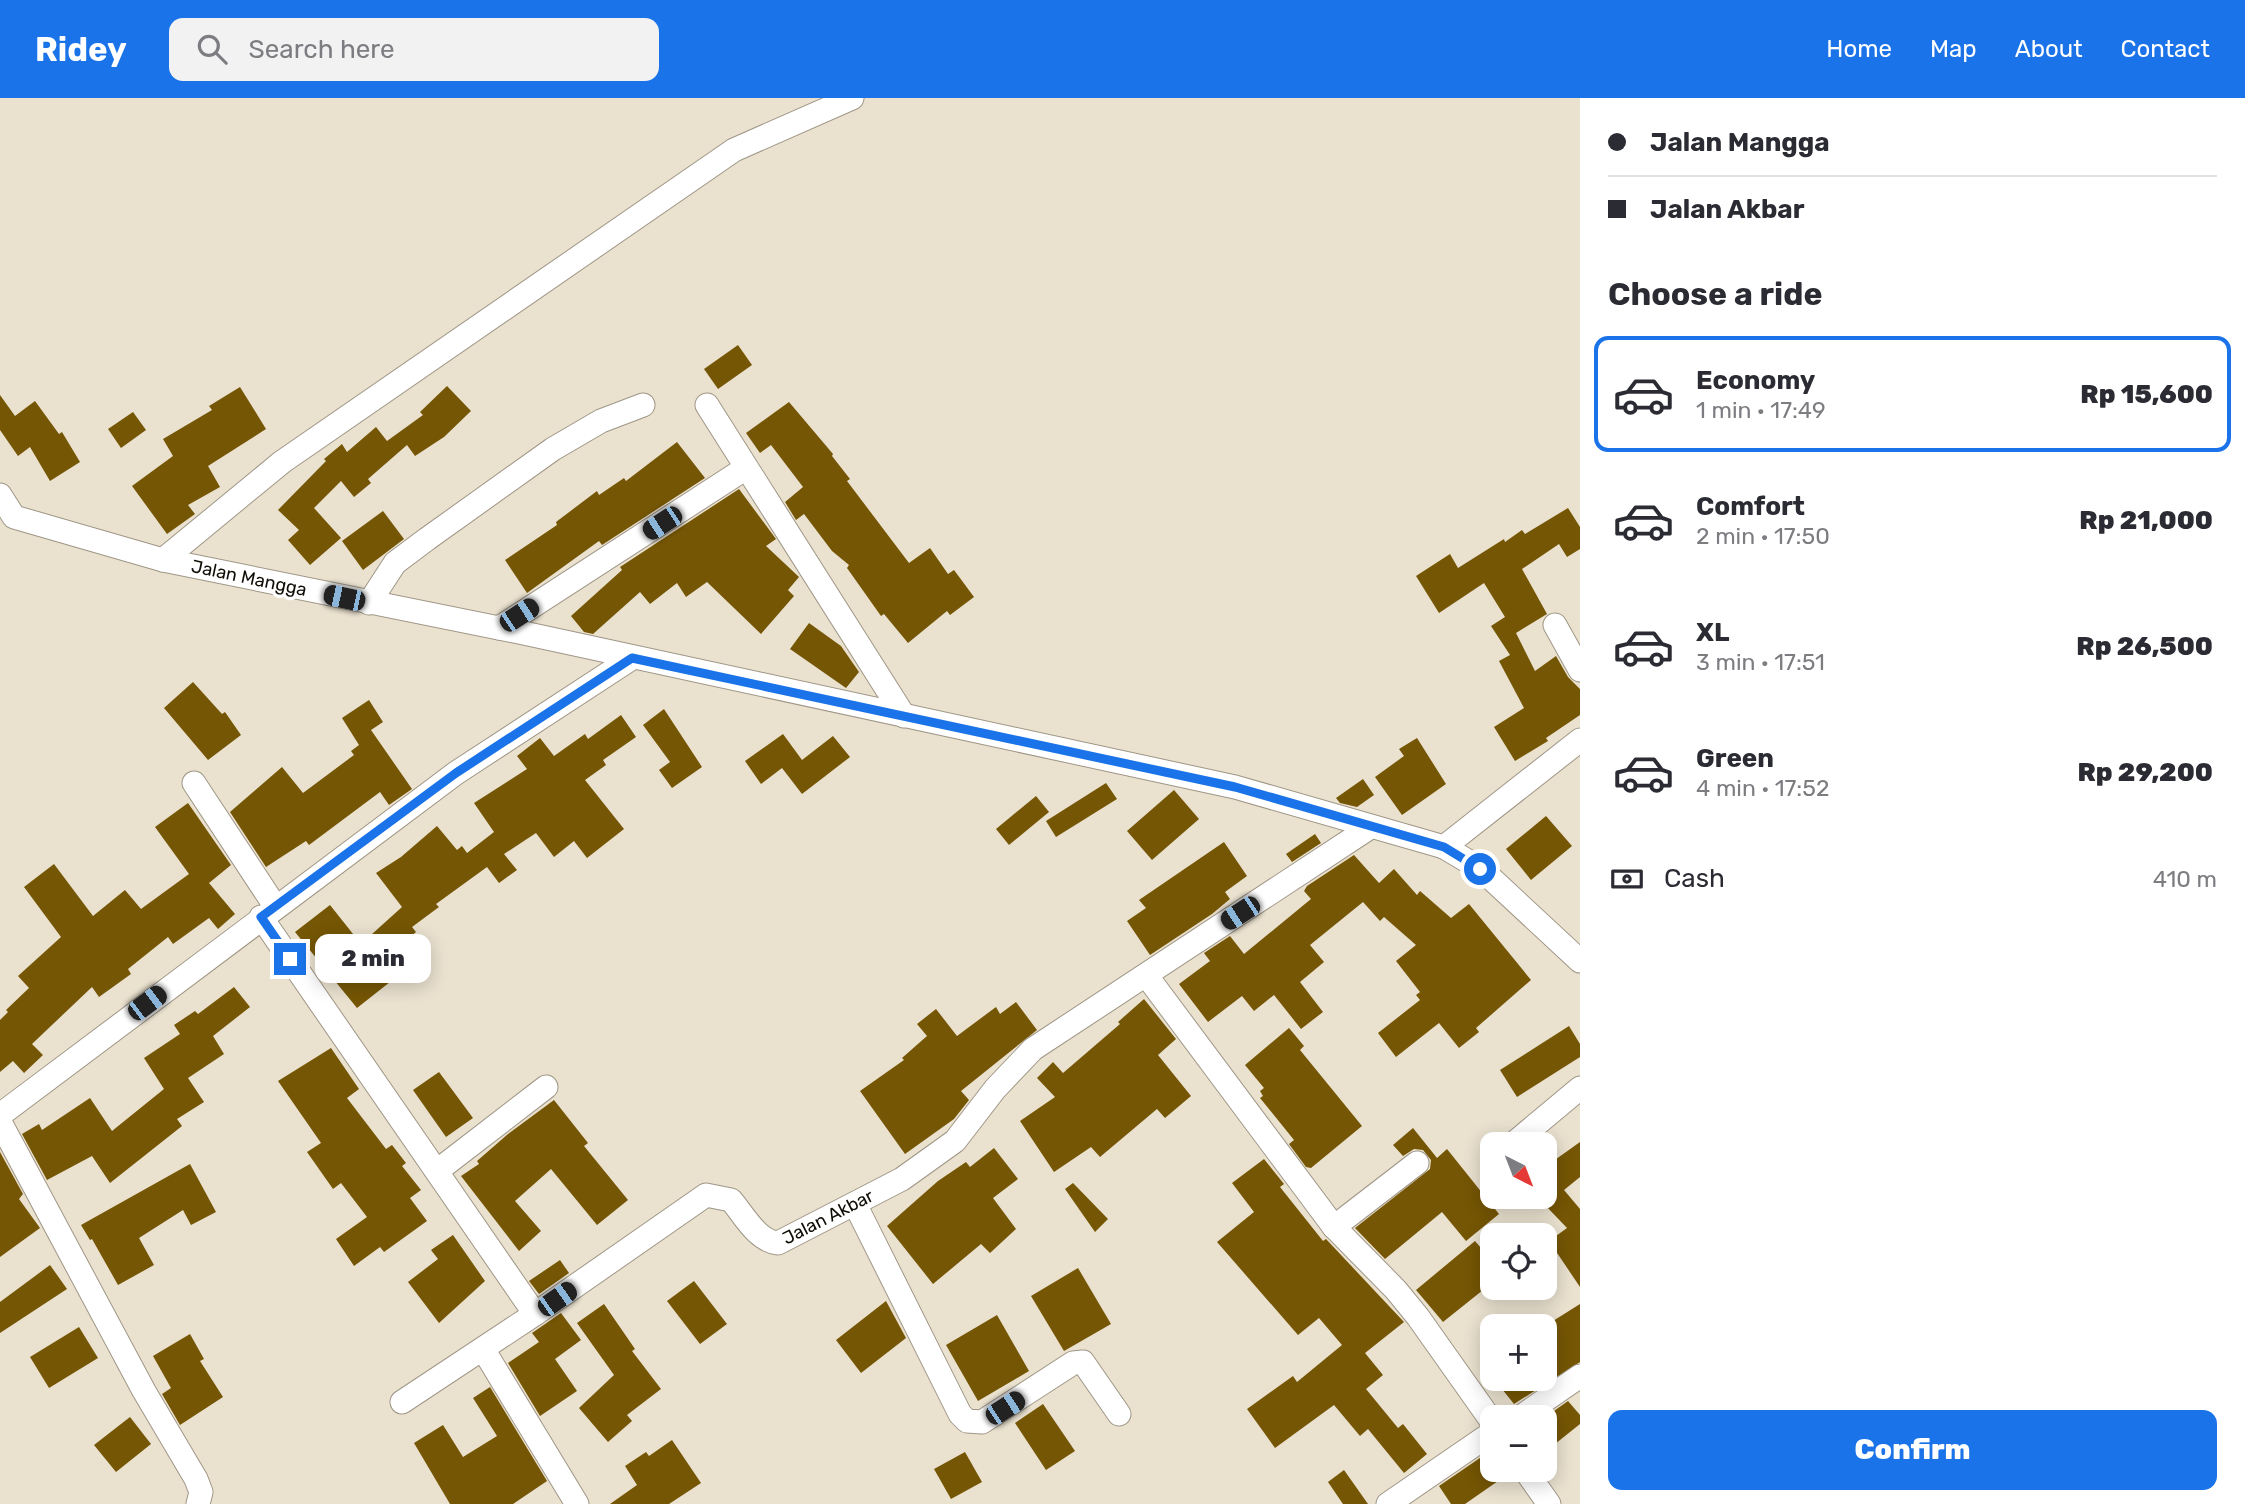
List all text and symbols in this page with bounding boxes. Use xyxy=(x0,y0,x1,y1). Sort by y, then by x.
search box xyxy=(169,18,659,81)
text: Ridey xyxy=(35,30,127,69)
icon: search xyxy=(193,30,231,68)
text: Search here xyxy=(249,34,394,65)
text: Home xyxy=(1826,35,1892,63)
text: Map xyxy=(1930,35,1977,63)
text: About xyxy=(2015,35,2083,63)
text: Contact xyxy=(2121,35,2210,63)
text: Jalan Mangga xyxy=(1650,127,1830,158)
text: Jalan Akbar xyxy=(1650,194,1805,225)
text: Choose a ride xyxy=(1608,275,1822,313)
icon: car xyxy=(1612,363,1675,426)
text: Economy xyxy=(1696,365,1815,396)
text: Rp 15,600 xyxy=(2080,379,2213,410)
text: 1 min · 17:49 xyxy=(1696,396,1826,424)
icon: car xyxy=(1612,489,1675,552)
text: Comfort xyxy=(1696,491,1805,522)
car xyxy=(639,503,686,543)
text: Rp 21,000 xyxy=(2079,505,2213,536)
text: 2 min · 17:50 xyxy=(1696,522,1830,550)
street label: Jalan Mangga xyxy=(189,555,309,601)
car xyxy=(322,583,367,613)
car xyxy=(496,595,543,635)
icon: car xyxy=(1612,615,1675,678)
text: XL xyxy=(1696,617,1729,648)
text: Rp 26,500 xyxy=(2076,631,2213,662)
text: 3 min · 17:51 xyxy=(1696,648,1825,676)
icon: car xyxy=(1612,741,1675,804)
text: Green xyxy=(1696,743,1774,774)
text: Rp 29,200 xyxy=(2077,757,2213,788)
text: 4 min · 17:52 xyxy=(1696,774,1829,802)
route start xyxy=(1464,853,1496,885)
icon: cash xyxy=(1608,860,1646,898)
text: Cash xyxy=(1664,863,1725,894)
text: 410 m xyxy=(2153,865,2217,893)
car xyxy=(1217,893,1264,933)
callout: 2 min xyxy=(314,934,430,984)
route end xyxy=(274,943,306,975)
text: 2 min xyxy=(341,944,405,972)
car xyxy=(124,982,171,1024)
north arrow xyxy=(1480,1132,1558,1209)
map controls xyxy=(1480,1132,1557,1482)
street label: Jalan Akbar xyxy=(779,1185,877,1249)
button: locate xyxy=(1480,1223,1557,1300)
car xyxy=(534,1278,581,1320)
button: + xyxy=(1480,1314,1557,1391)
car xyxy=(982,1388,1029,1428)
button: − xyxy=(1480,1405,1557,1482)
button: Confirm xyxy=(1608,1410,2217,1490)

